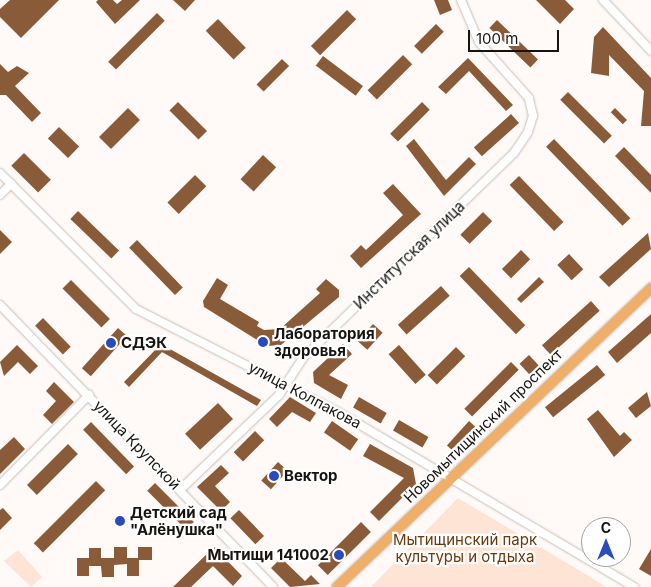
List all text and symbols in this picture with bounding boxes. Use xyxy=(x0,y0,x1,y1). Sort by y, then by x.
scale bar xyxy=(471,20,562,52)
text: 100 m xyxy=(476,29,518,48)
street label: Институтская улица xyxy=(350,197,468,313)
place label: Лаборатория здоровья xyxy=(274,324,375,359)
place label: СДЭК xyxy=(121,334,167,352)
marker: Лаборатория здоровья xyxy=(256,335,270,349)
marker: СДЭК xyxy=(105,337,117,349)
street label: Новомытищинский проспект xyxy=(400,345,566,507)
street label: улица Колпакова xyxy=(246,358,364,432)
street label: улица Крупской xyxy=(90,397,184,493)
place label: Вектор xyxy=(284,467,338,485)
marker: Вектор xyxy=(268,470,280,482)
place label: Детский сад "Алёнушка" xyxy=(130,503,227,538)
marker: Детский сад "Алёнушка" xyxy=(114,515,126,527)
north arrow xyxy=(581,517,631,567)
text: С xyxy=(601,519,611,536)
park label: Мытищинский парк культуры и отдыха xyxy=(393,530,537,565)
place label: Мытищи 141002 xyxy=(207,546,329,564)
marker: Мытищи 141002 xyxy=(333,549,345,561)

